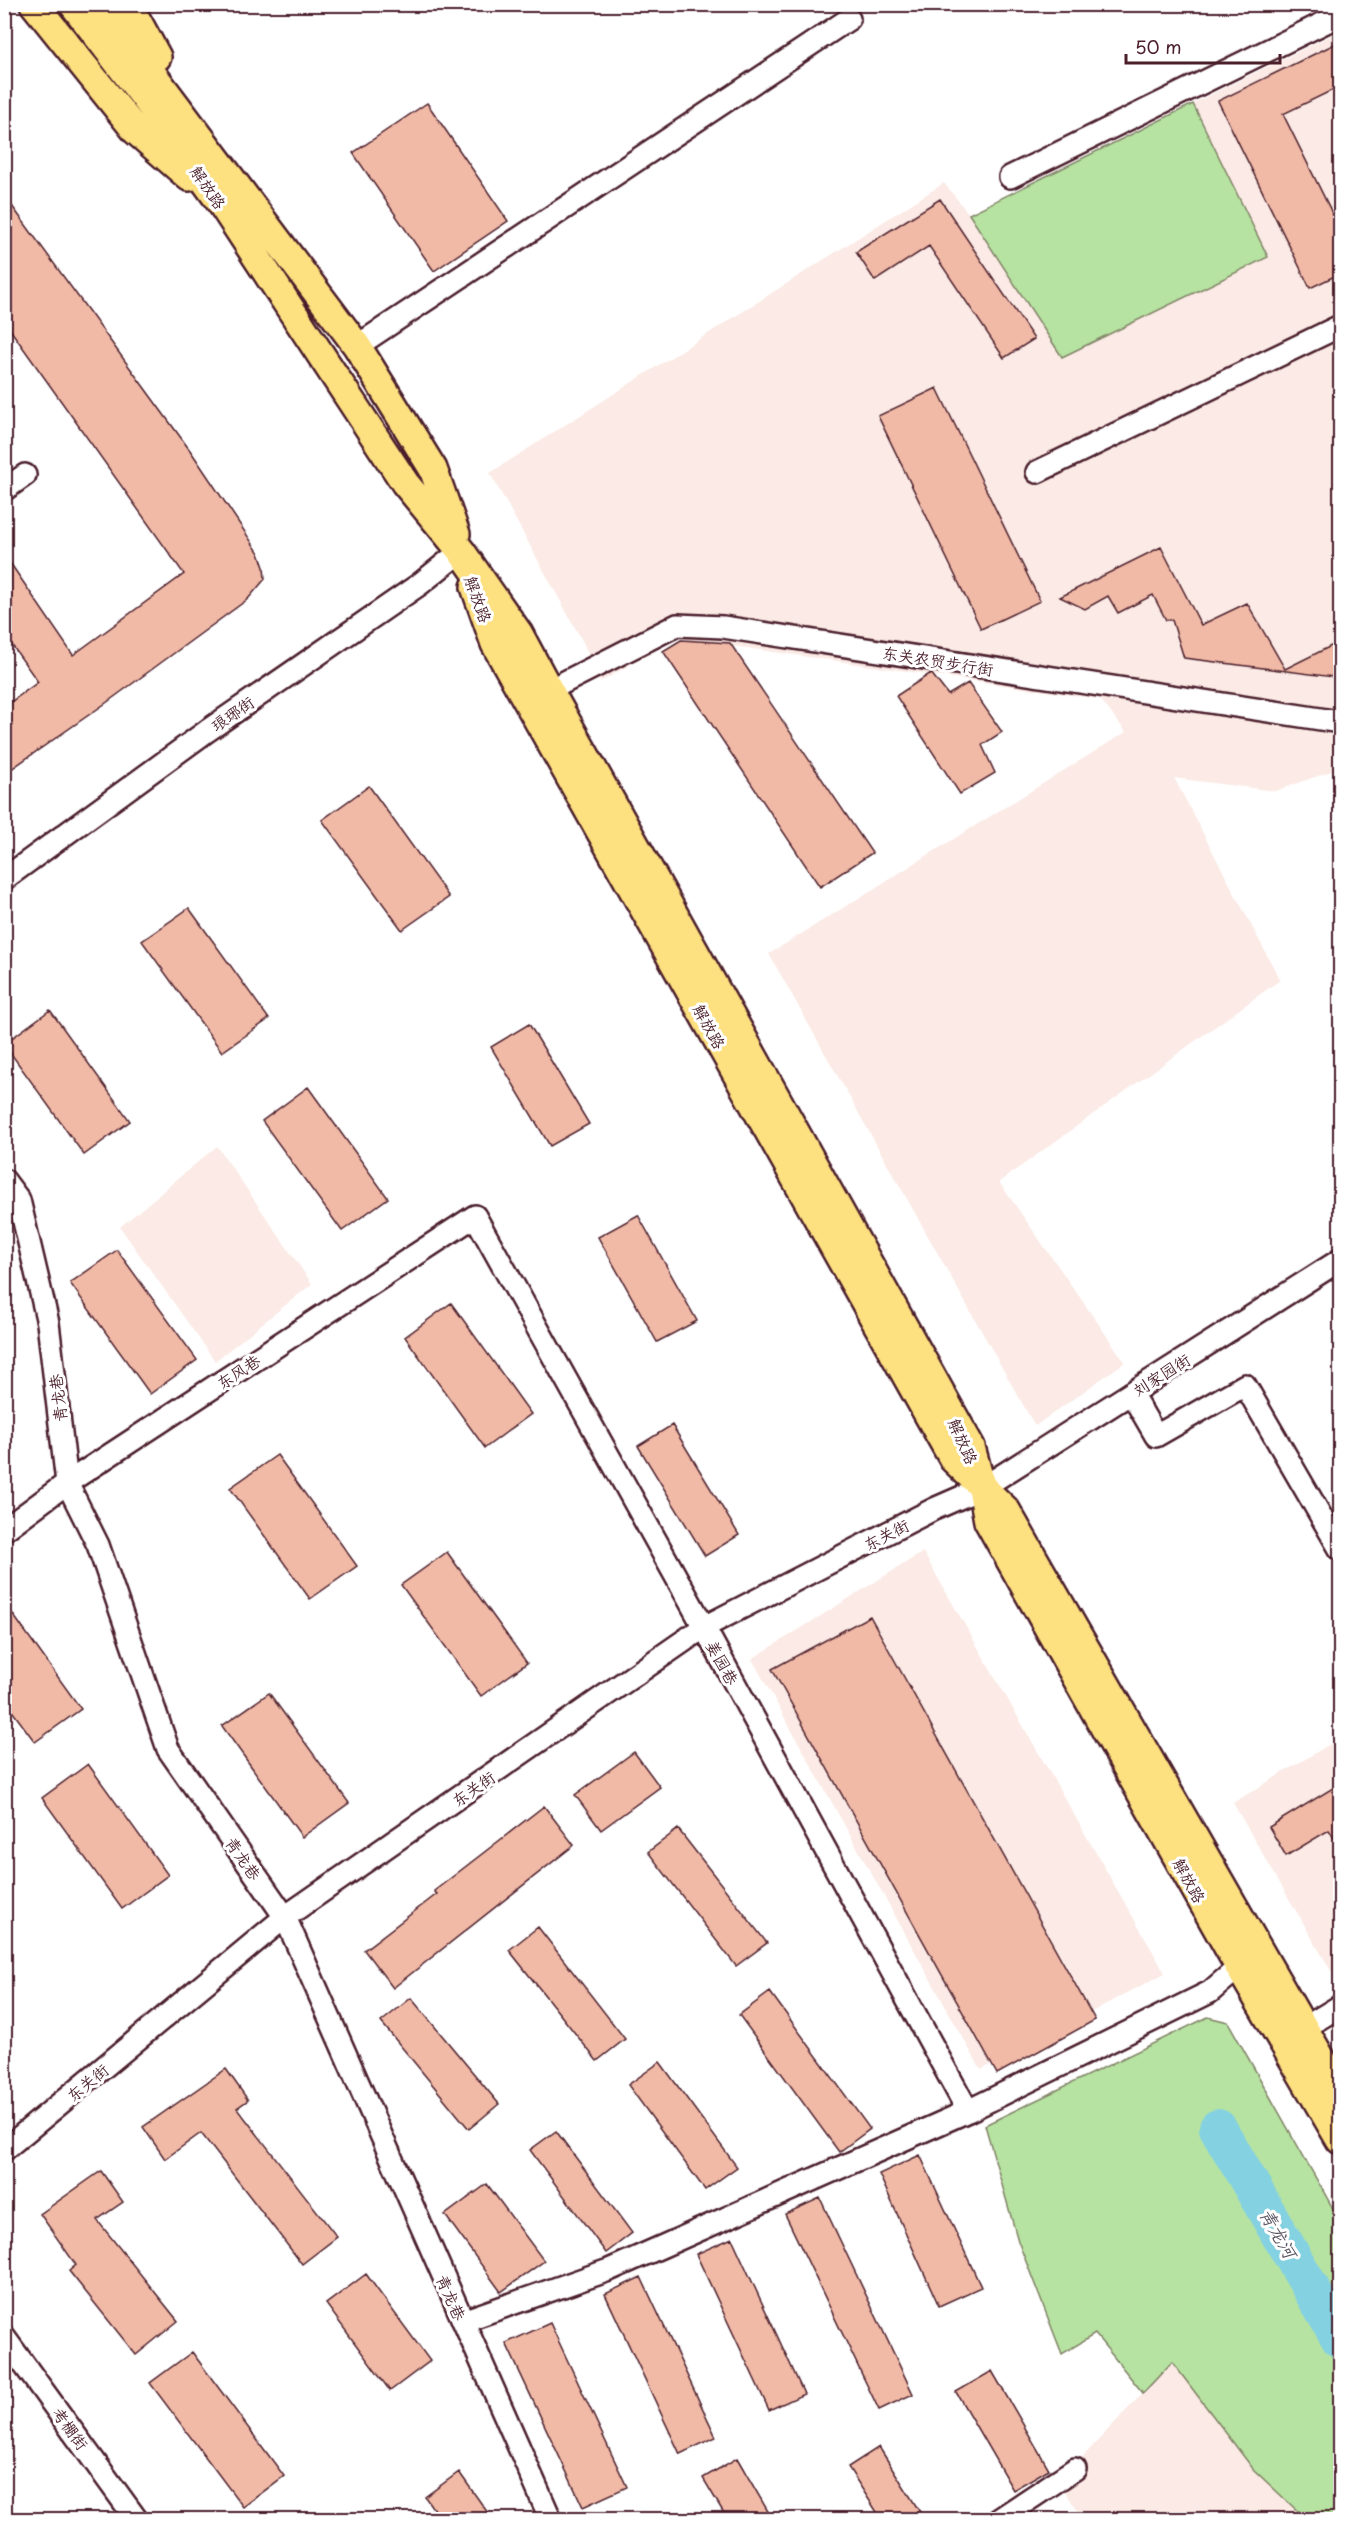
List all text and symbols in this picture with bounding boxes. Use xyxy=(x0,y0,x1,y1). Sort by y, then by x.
scale bar xyxy=(1126,27,1280,65)
text: 50 m xyxy=(1135,33,1182,60)
street label: 解放路 xyxy=(185,160,233,214)
street label: 解放路 xyxy=(460,572,498,626)
street label: 东关农贸步行街 xyxy=(881,639,995,681)
street label: 琅琊街 xyxy=(205,689,259,737)
street label: 解放路 xyxy=(688,999,732,1053)
street label: 刘家园街 xyxy=(1127,1347,1195,1401)
street label: 东风巷 xyxy=(211,1348,265,1394)
street label: 青龙巷 xyxy=(42,1373,72,1423)
street label: 解放路 xyxy=(943,1414,985,1468)
street label: 东关街 xyxy=(859,1512,913,1556)
street label: 姜园巷 xyxy=(701,1635,745,1689)
street label: 东关街 xyxy=(446,1764,500,1812)
street label: 青龙巷 xyxy=(220,1831,268,1885)
street label: 解放路 xyxy=(1168,1853,1212,1907)
street label: 东关街 xyxy=(61,2057,113,2107)
water label: 青龙河 xyxy=(1254,2203,1306,2266)
street label: 青龙巷 xyxy=(431,2270,473,2324)
street label: 考棚街 xyxy=(47,2402,95,2454)

